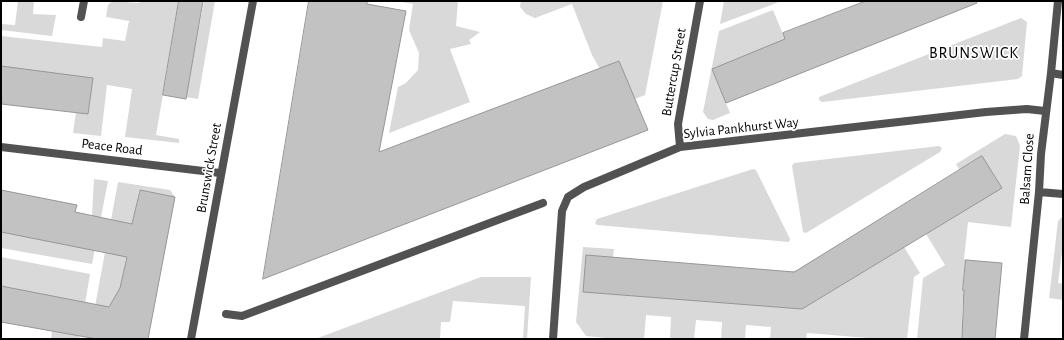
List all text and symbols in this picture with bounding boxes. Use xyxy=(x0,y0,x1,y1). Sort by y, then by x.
street label: Buttercup Street xyxy=(658,27,690,117)
district label: BRUNSWICK xyxy=(929,43,1019,63)
street label: Sylvia Pankhurst Way xyxy=(683,114,799,142)
street label: Brunswick Street xyxy=(193,122,225,214)
street label: Balsam Close xyxy=(1016,133,1038,205)
street label: Peace Road xyxy=(80,135,144,159)

